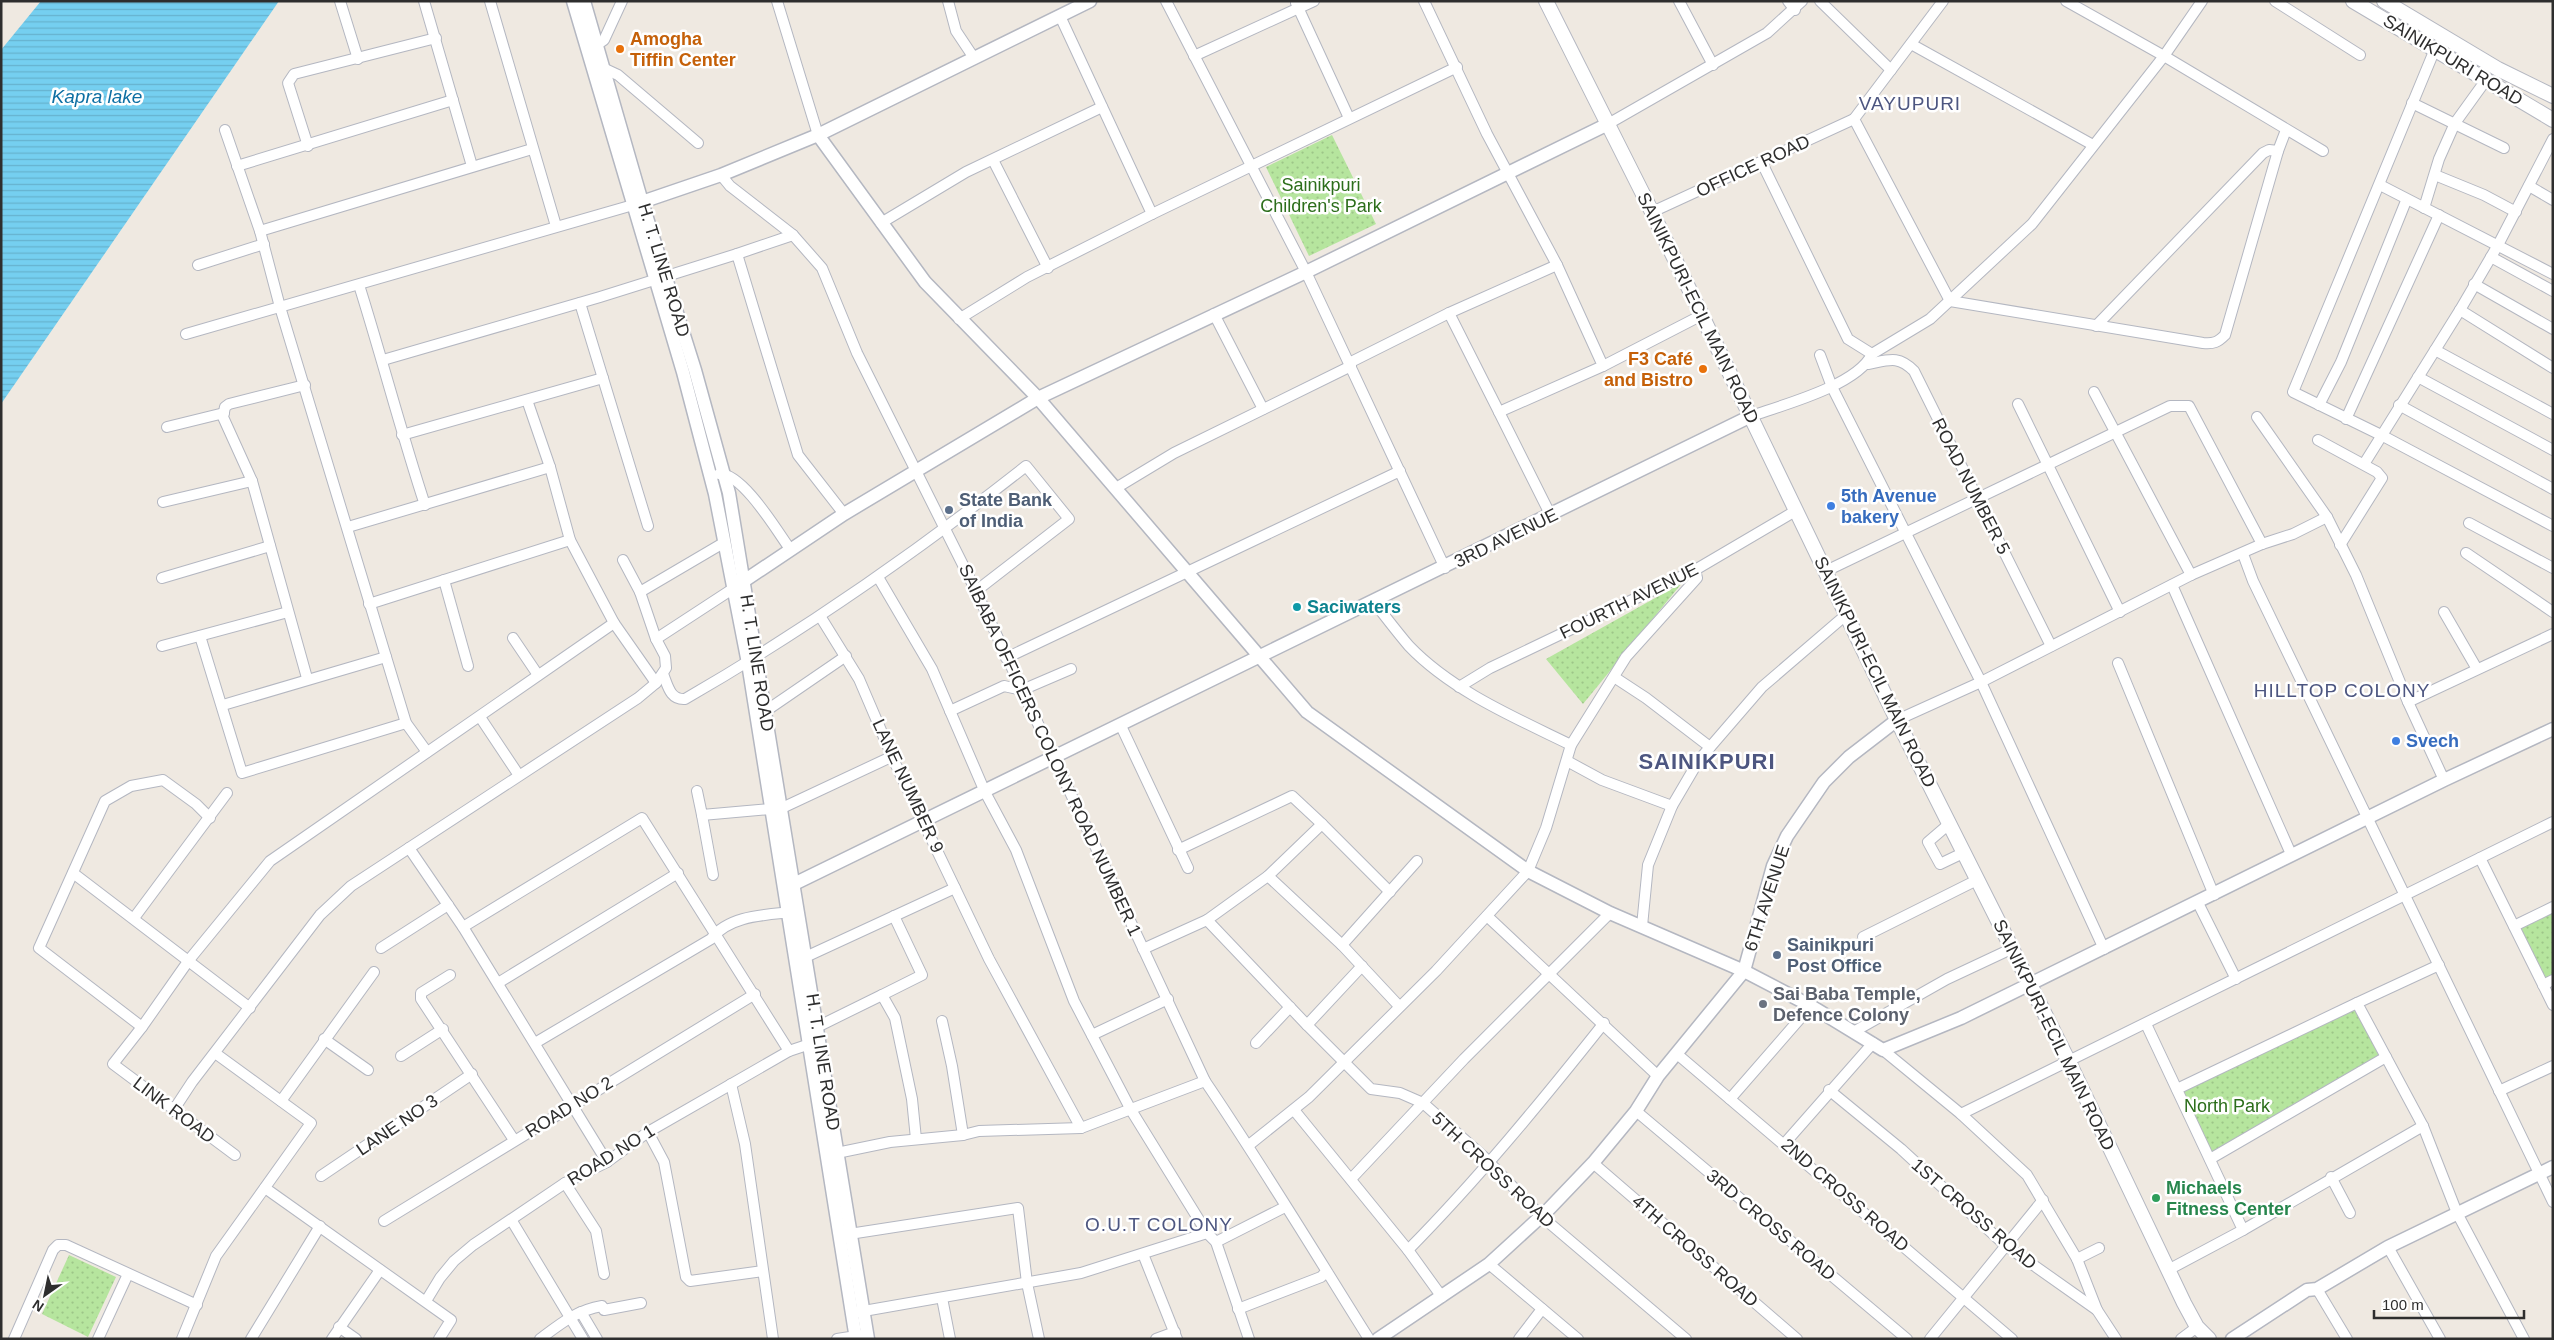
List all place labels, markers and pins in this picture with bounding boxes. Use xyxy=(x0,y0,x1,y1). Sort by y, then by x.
place label: Amogha Tiffin Center xyxy=(630,29,736,70)
marker: Amogha Tiffin Center xyxy=(614,43,626,55)
place label: F3 Café and Bistro xyxy=(1604,349,1693,390)
marker: F3 Café and Bistro xyxy=(1697,363,1709,375)
place label: 5th Avenue bakery xyxy=(1841,486,1937,527)
place label: State Bank of India xyxy=(959,490,1053,531)
marker: 5th Avenue bakery xyxy=(1825,500,1837,512)
marker: State Bank of India xyxy=(943,504,955,516)
place label: Saciwaters xyxy=(1307,597,1401,617)
marker: Saciwaters xyxy=(1291,601,1303,613)
place label: Svech xyxy=(2406,731,2459,751)
marker: Svech xyxy=(2390,735,2402,747)
place label: Sainikpuri Post Office xyxy=(1787,935,1882,976)
marker: Sainikpuri Post Office xyxy=(1771,949,1783,961)
place label: Sai Baba Temple, Defence Colony xyxy=(1773,984,1921,1025)
marker: Sai Baba Temple, Defence Colony xyxy=(1757,998,1769,1010)
place label: Michaels Fitness Center xyxy=(2166,1178,2291,1219)
marker: Michaels Fitness Center xyxy=(2150,1192,2162,1204)

